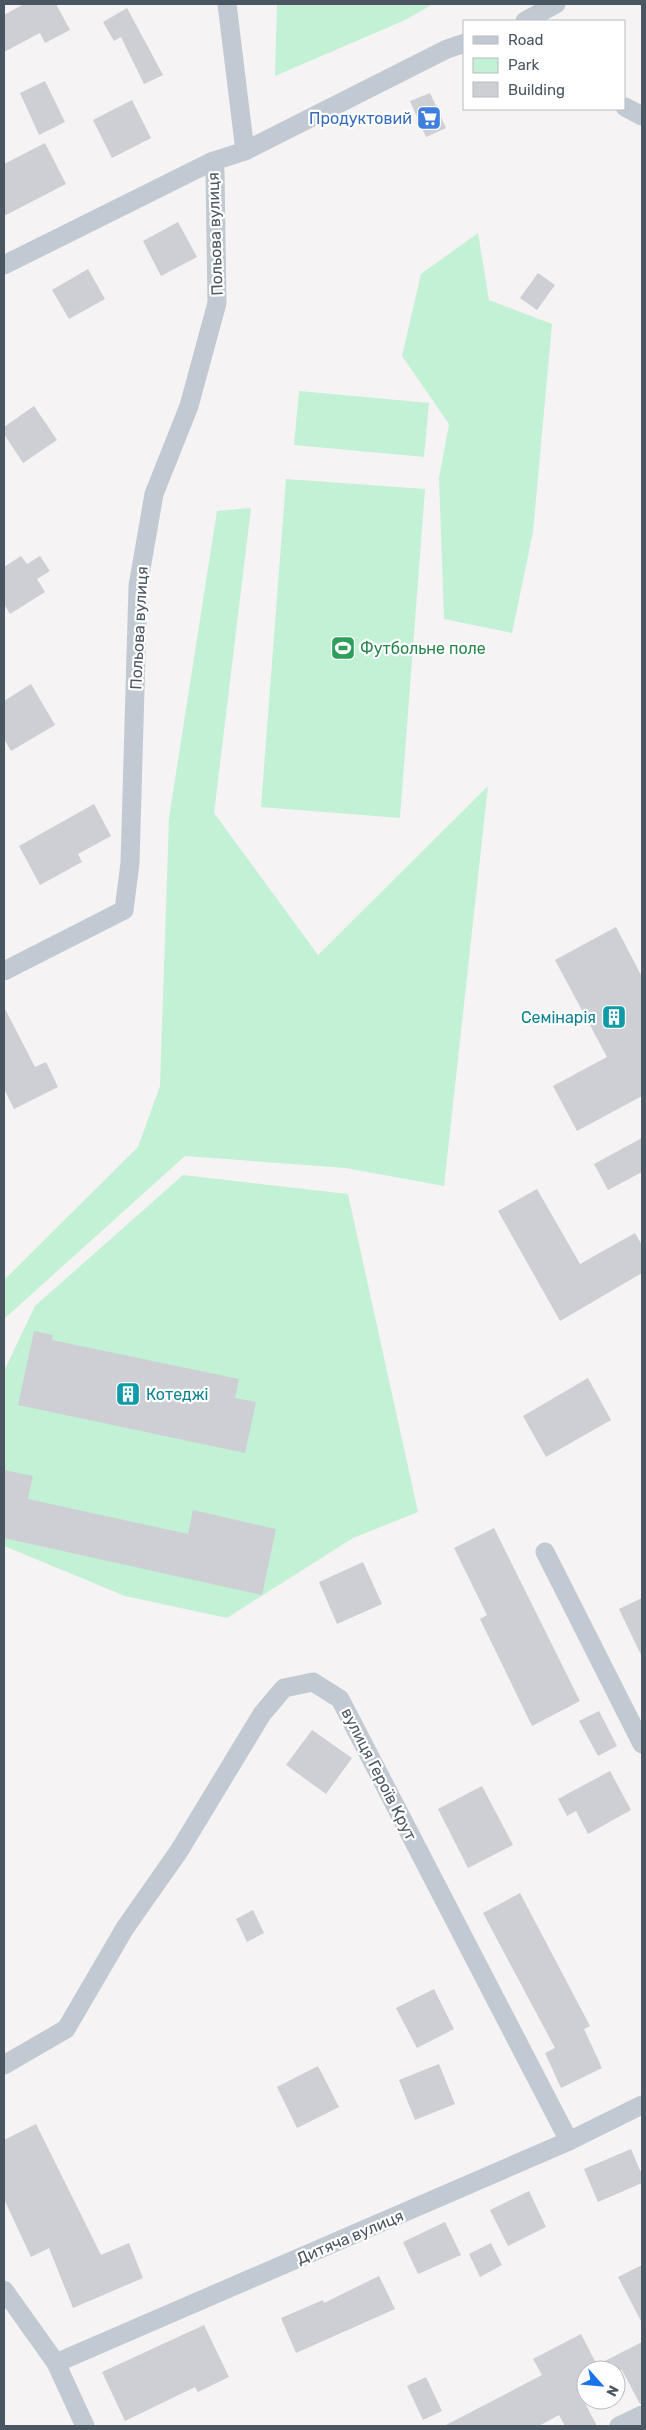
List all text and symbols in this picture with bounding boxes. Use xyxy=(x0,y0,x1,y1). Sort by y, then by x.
legend xyxy=(463,20,626,110)
text: Road xyxy=(508,31,544,49)
text: Park xyxy=(508,56,539,74)
text: Building xyxy=(508,81,565,99)
supermarket icon: Продуктовий xyxy=(416,105,442,131)
place label: Продуктовий xyxy=(309,109,412,128)
street label: Польова вулиця xyxy=(203,172,227,296)
street label: Польова вулиця xyxy=(126,566,152,690)
sports icon: Футбольне поле xyxy=(330,635,356,661)
place label: Футбольне поле xyxy=(360,639,486,658)
building icon: Семінарія xyxy=(601,1004,627,1030)
place label: Семінарія xyxy=(521,1008,596,1027)
building icon: Котеджі xyxy=(115,1381,141,1407)
place label: Котеджі xyxy=(146,1385,208,1404)
street label: вулиця Героїв Крут xyxy=(337,1705,421,1843)
street label: Дитяча вулиця xyxy=(294,2206,406,2268)
north arrow xyxy=(576,2360,626,2410)
text: N xyxy=(602,2382,622,2399)

